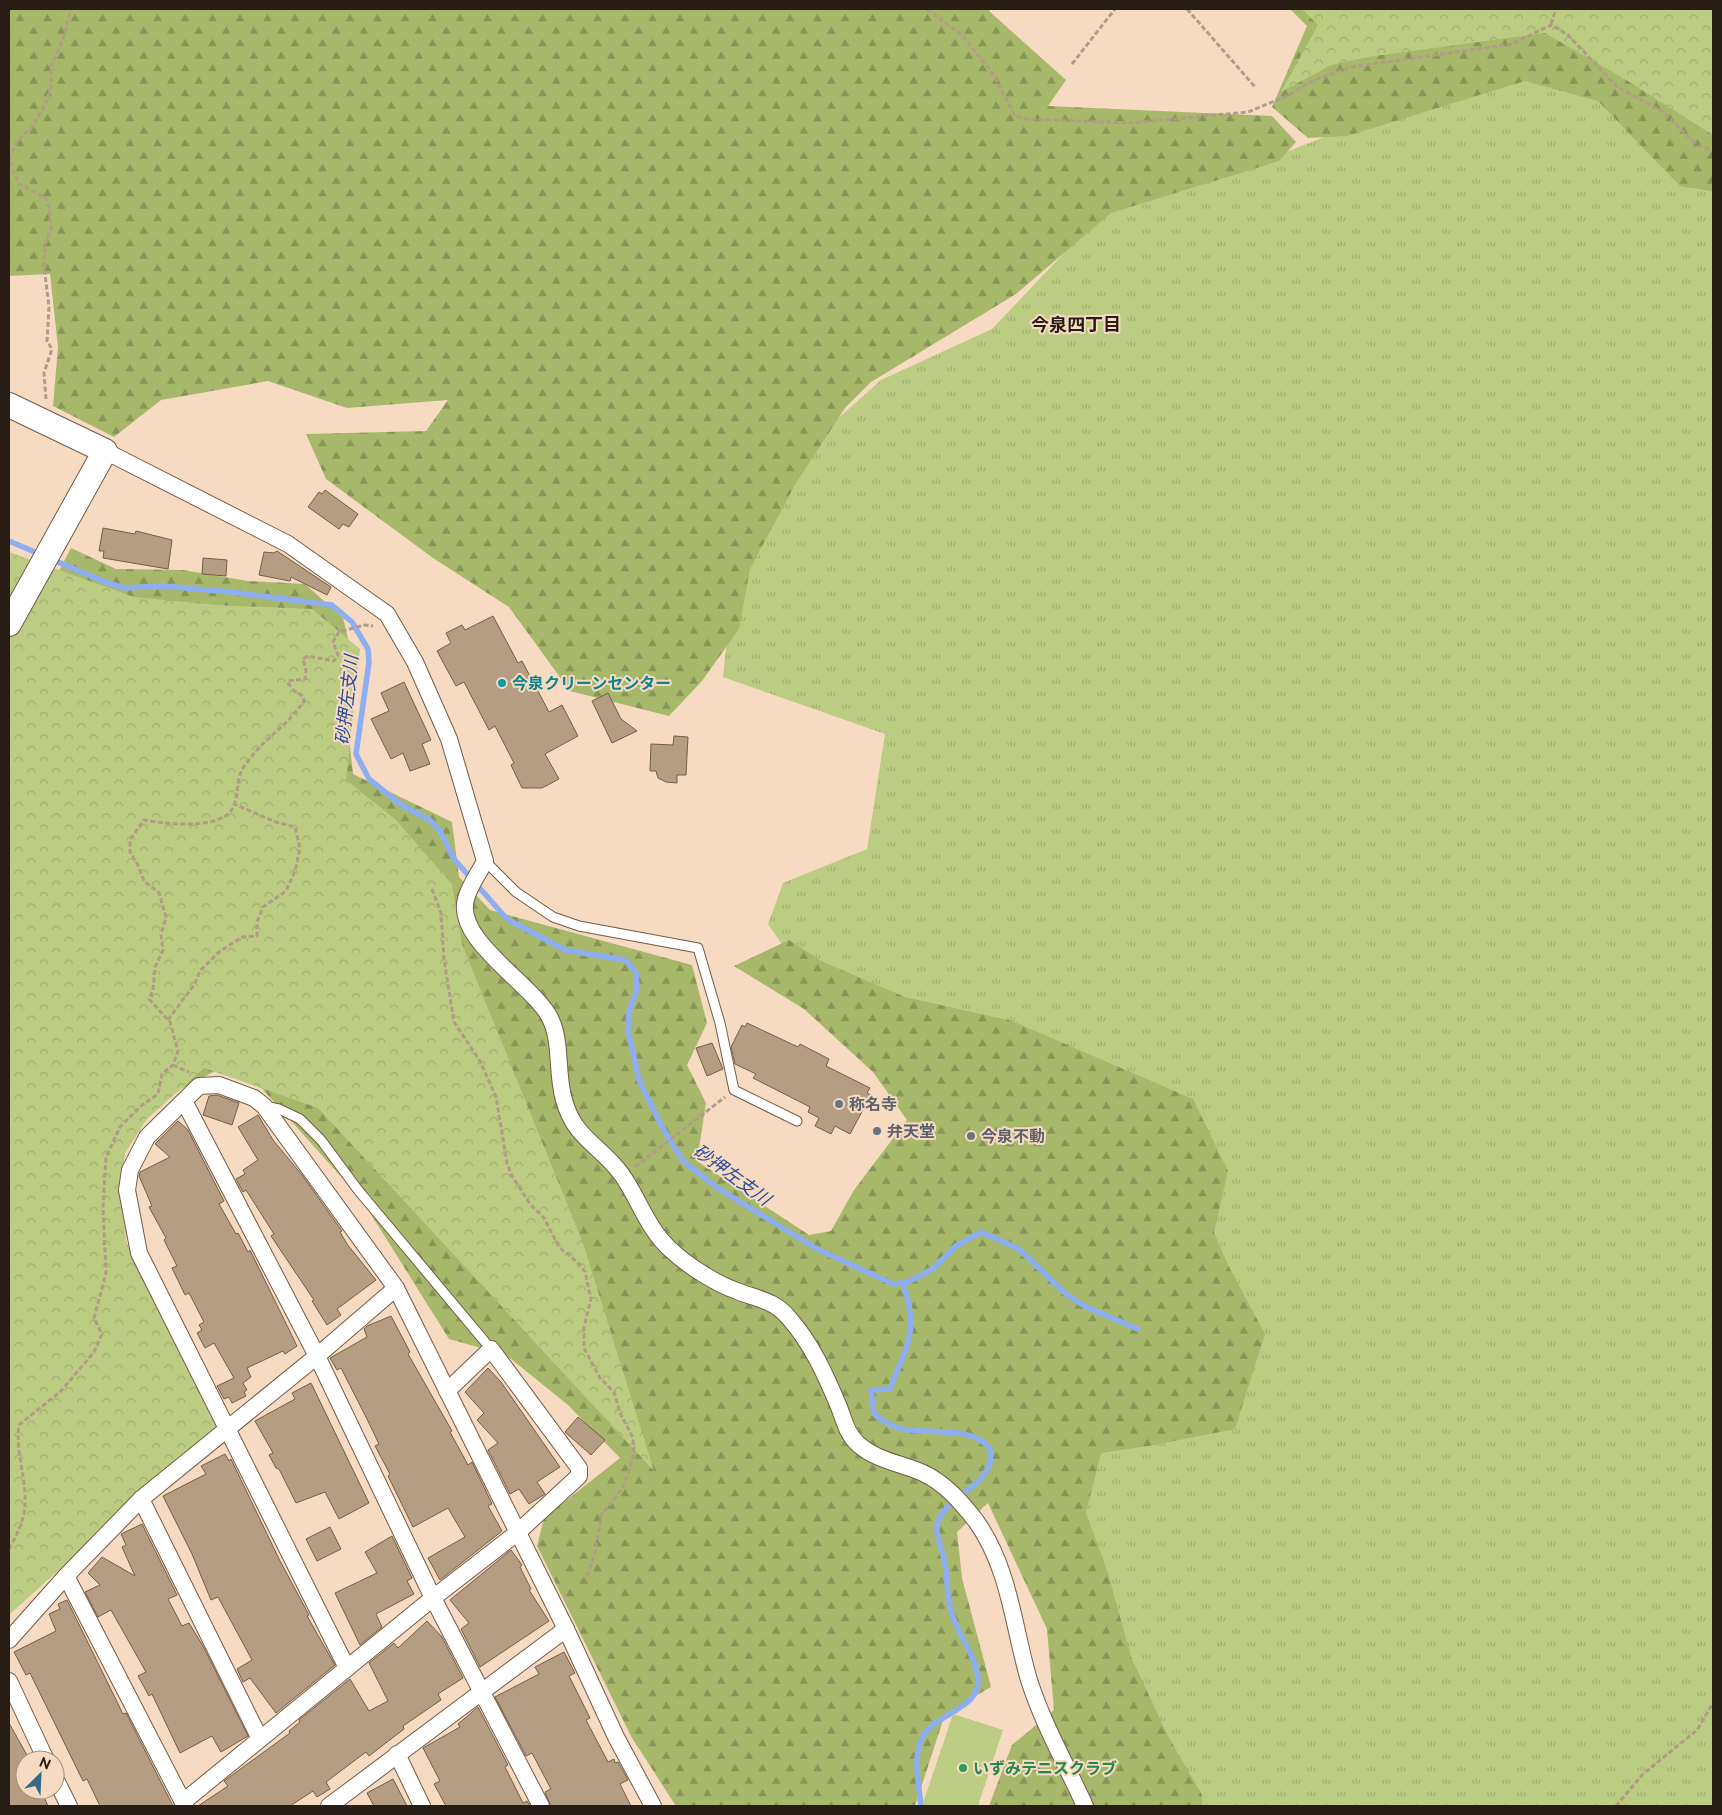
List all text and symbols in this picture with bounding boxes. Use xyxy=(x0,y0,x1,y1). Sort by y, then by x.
district label: 今泉四丁目 xyxy=(1031,314,1121,335)
water label: 砂押左支川 xyxy=(331,652,362,746)
place label: 今泉クリーンセンター xyxy=(512,674,671,693)
marker: 今泉クリーンセンター xyxy=(496,677,508,689)
place label: 称名寺 xyxy=(849,1095,897,1114)
marker: 称名寺 xyxy=(833,1098,845,1110)
place label: 弁天堂 xyxy=(887,1122,935,1141)
marker: 弁天堂 xyxy=(871,1125,883,1137)
place label: 今泉不動 xyxy=(981,1127,1045,1146)
marker: 今泉不動 xyxy=(965,1130,977,1142)
water label: 砂押左支川 xyxy=(690,1140,776,1211)
north arrow xyxy=(15,1750,65,1800)
text: N xyxy=(37,1754,53,1773)
place label: いずみテニスクラブ xyxy=(973,1759,1117,1778)
marker: いずみテニスクラブ xyxy=(957,1762,969,1774)

